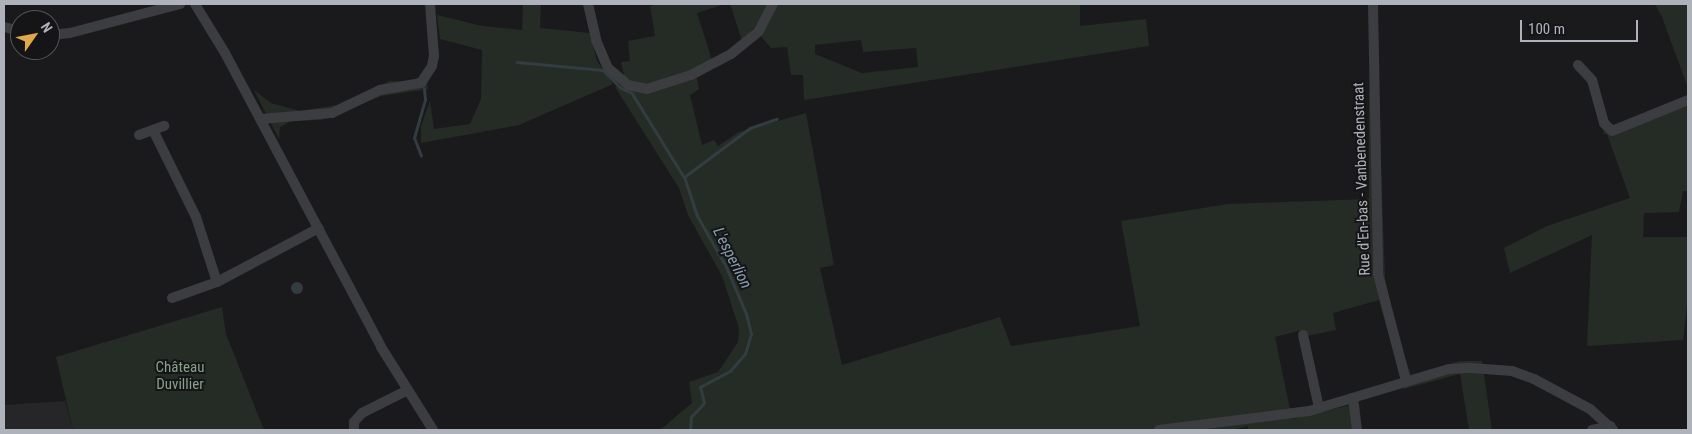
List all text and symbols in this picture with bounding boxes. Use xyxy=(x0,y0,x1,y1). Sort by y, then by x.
north arrow xyxy=(10,10,60,60)
scale bar xyxy=(1522,10,1640,42)
text: N xyxy=(38,19,56,35)
text: 100 m xyxy=(1528,20,1565,38)
street label: Rue d'En-bas - Vanbenedenstraat xyxy=(1350,82,1374,276)
water label: L'esperlion xyxy=(708,224,756,292)
park label: Château Duvillier xyxy=(156,358,204,393)

